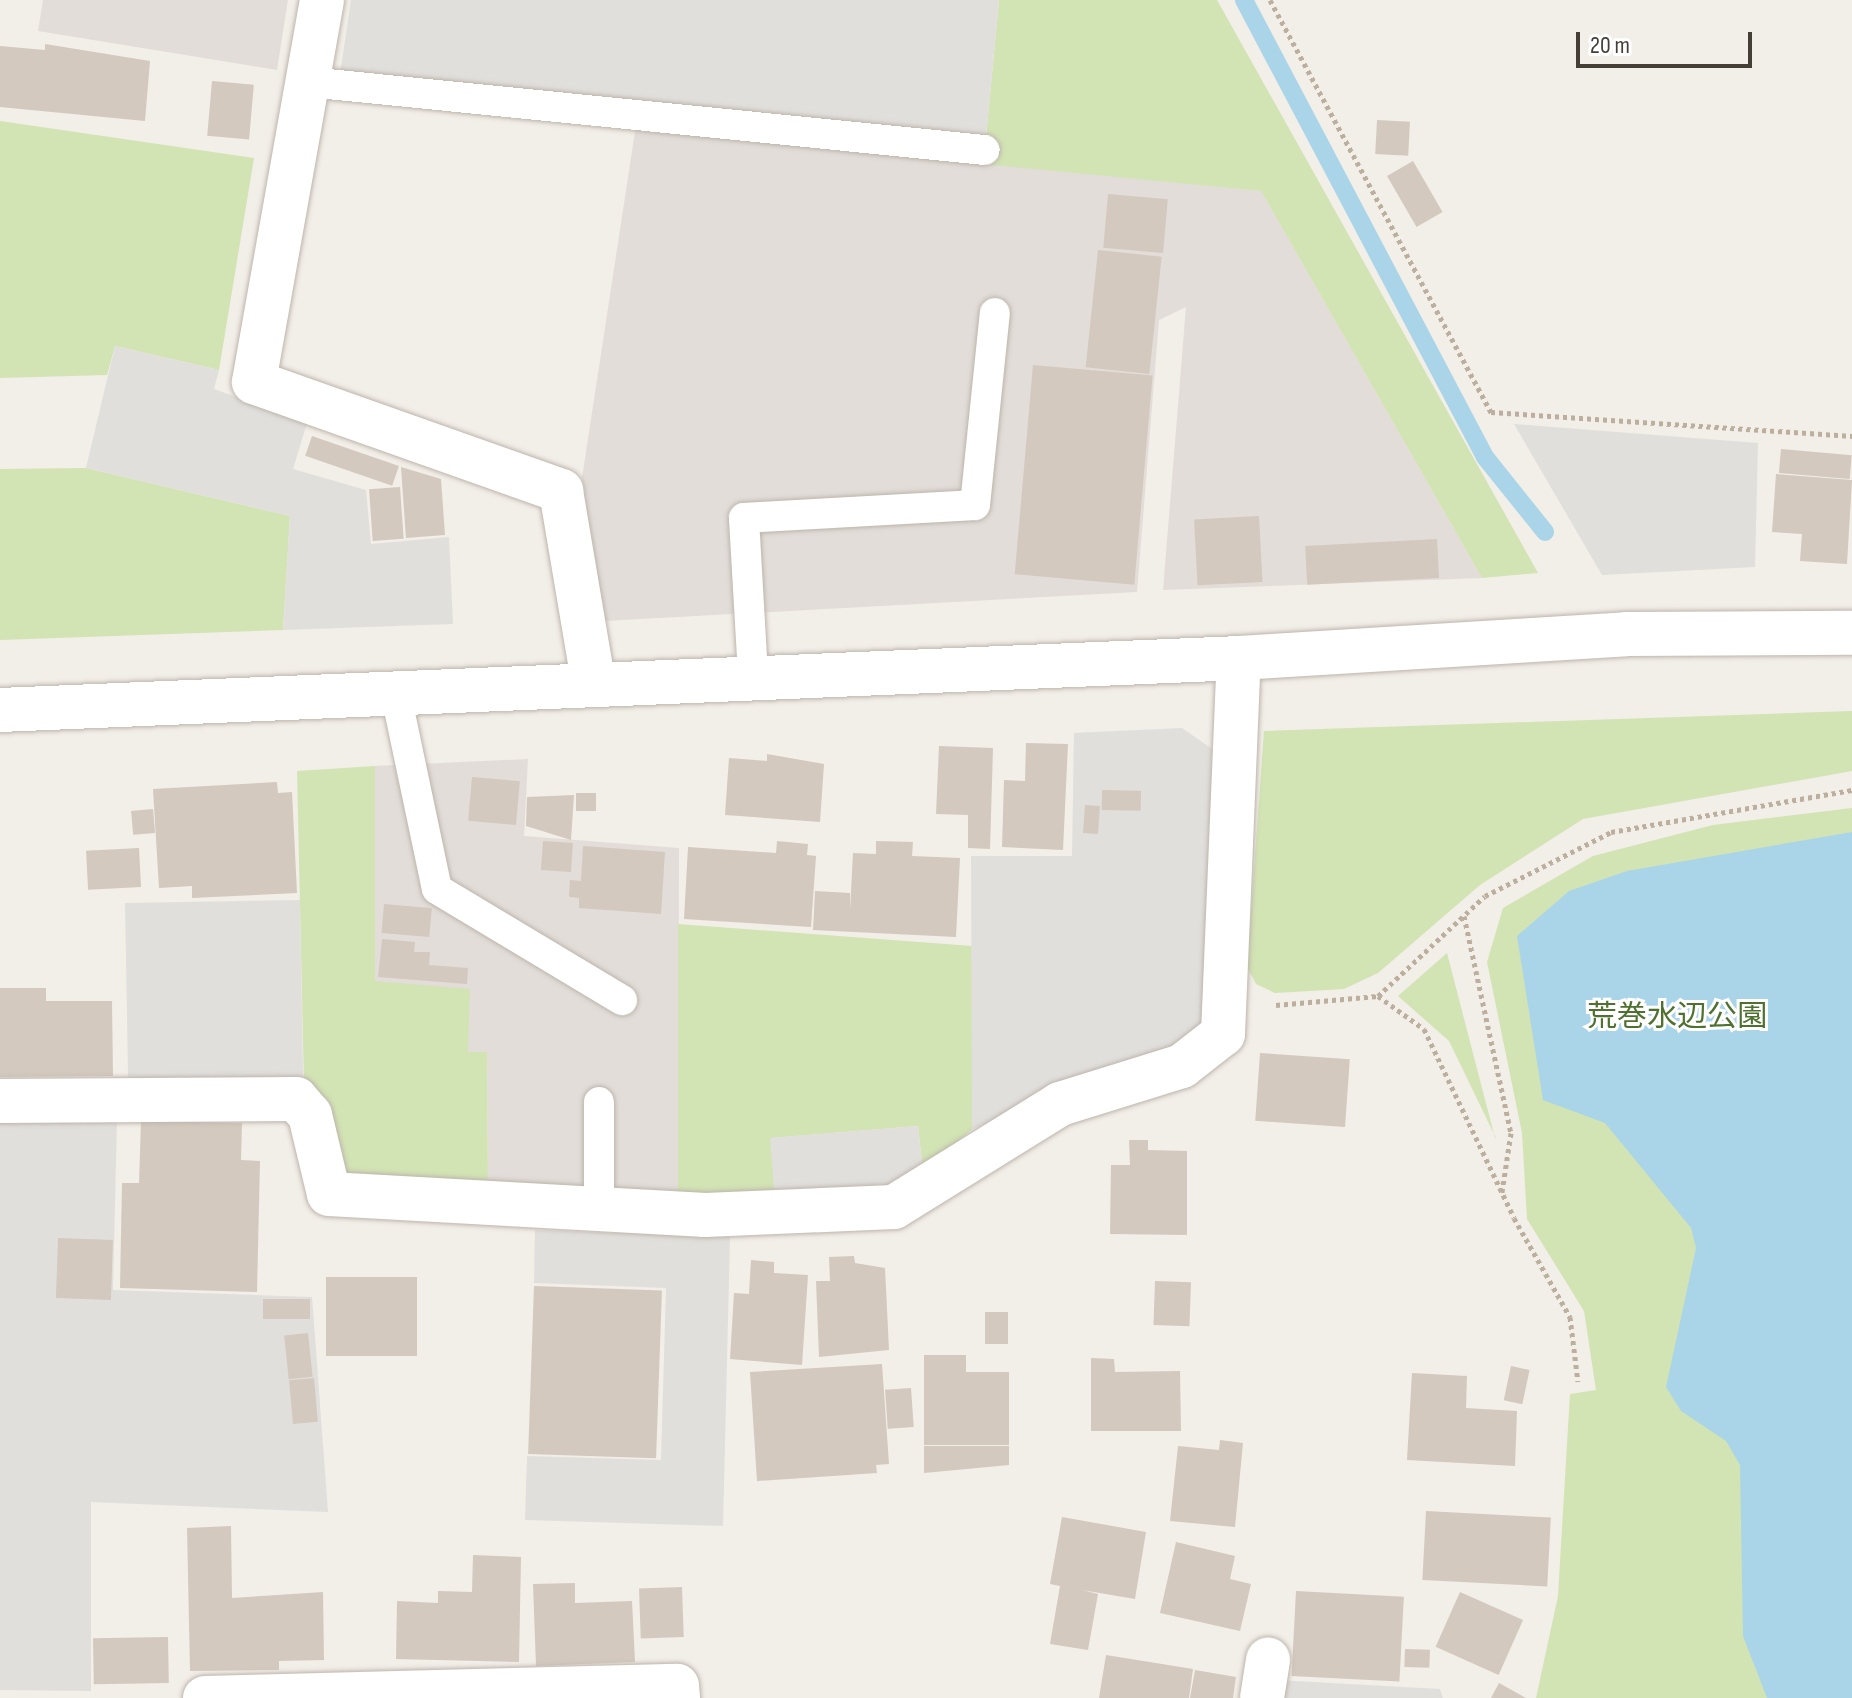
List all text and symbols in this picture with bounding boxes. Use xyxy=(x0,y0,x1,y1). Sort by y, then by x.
scale bar xyxy=(1580,16,1756,66)
text: 20 m xyxy=(1590,31,1630,60)
park label: 荒巻水辺公園 xyxy=(1587,999,1767,1035)

